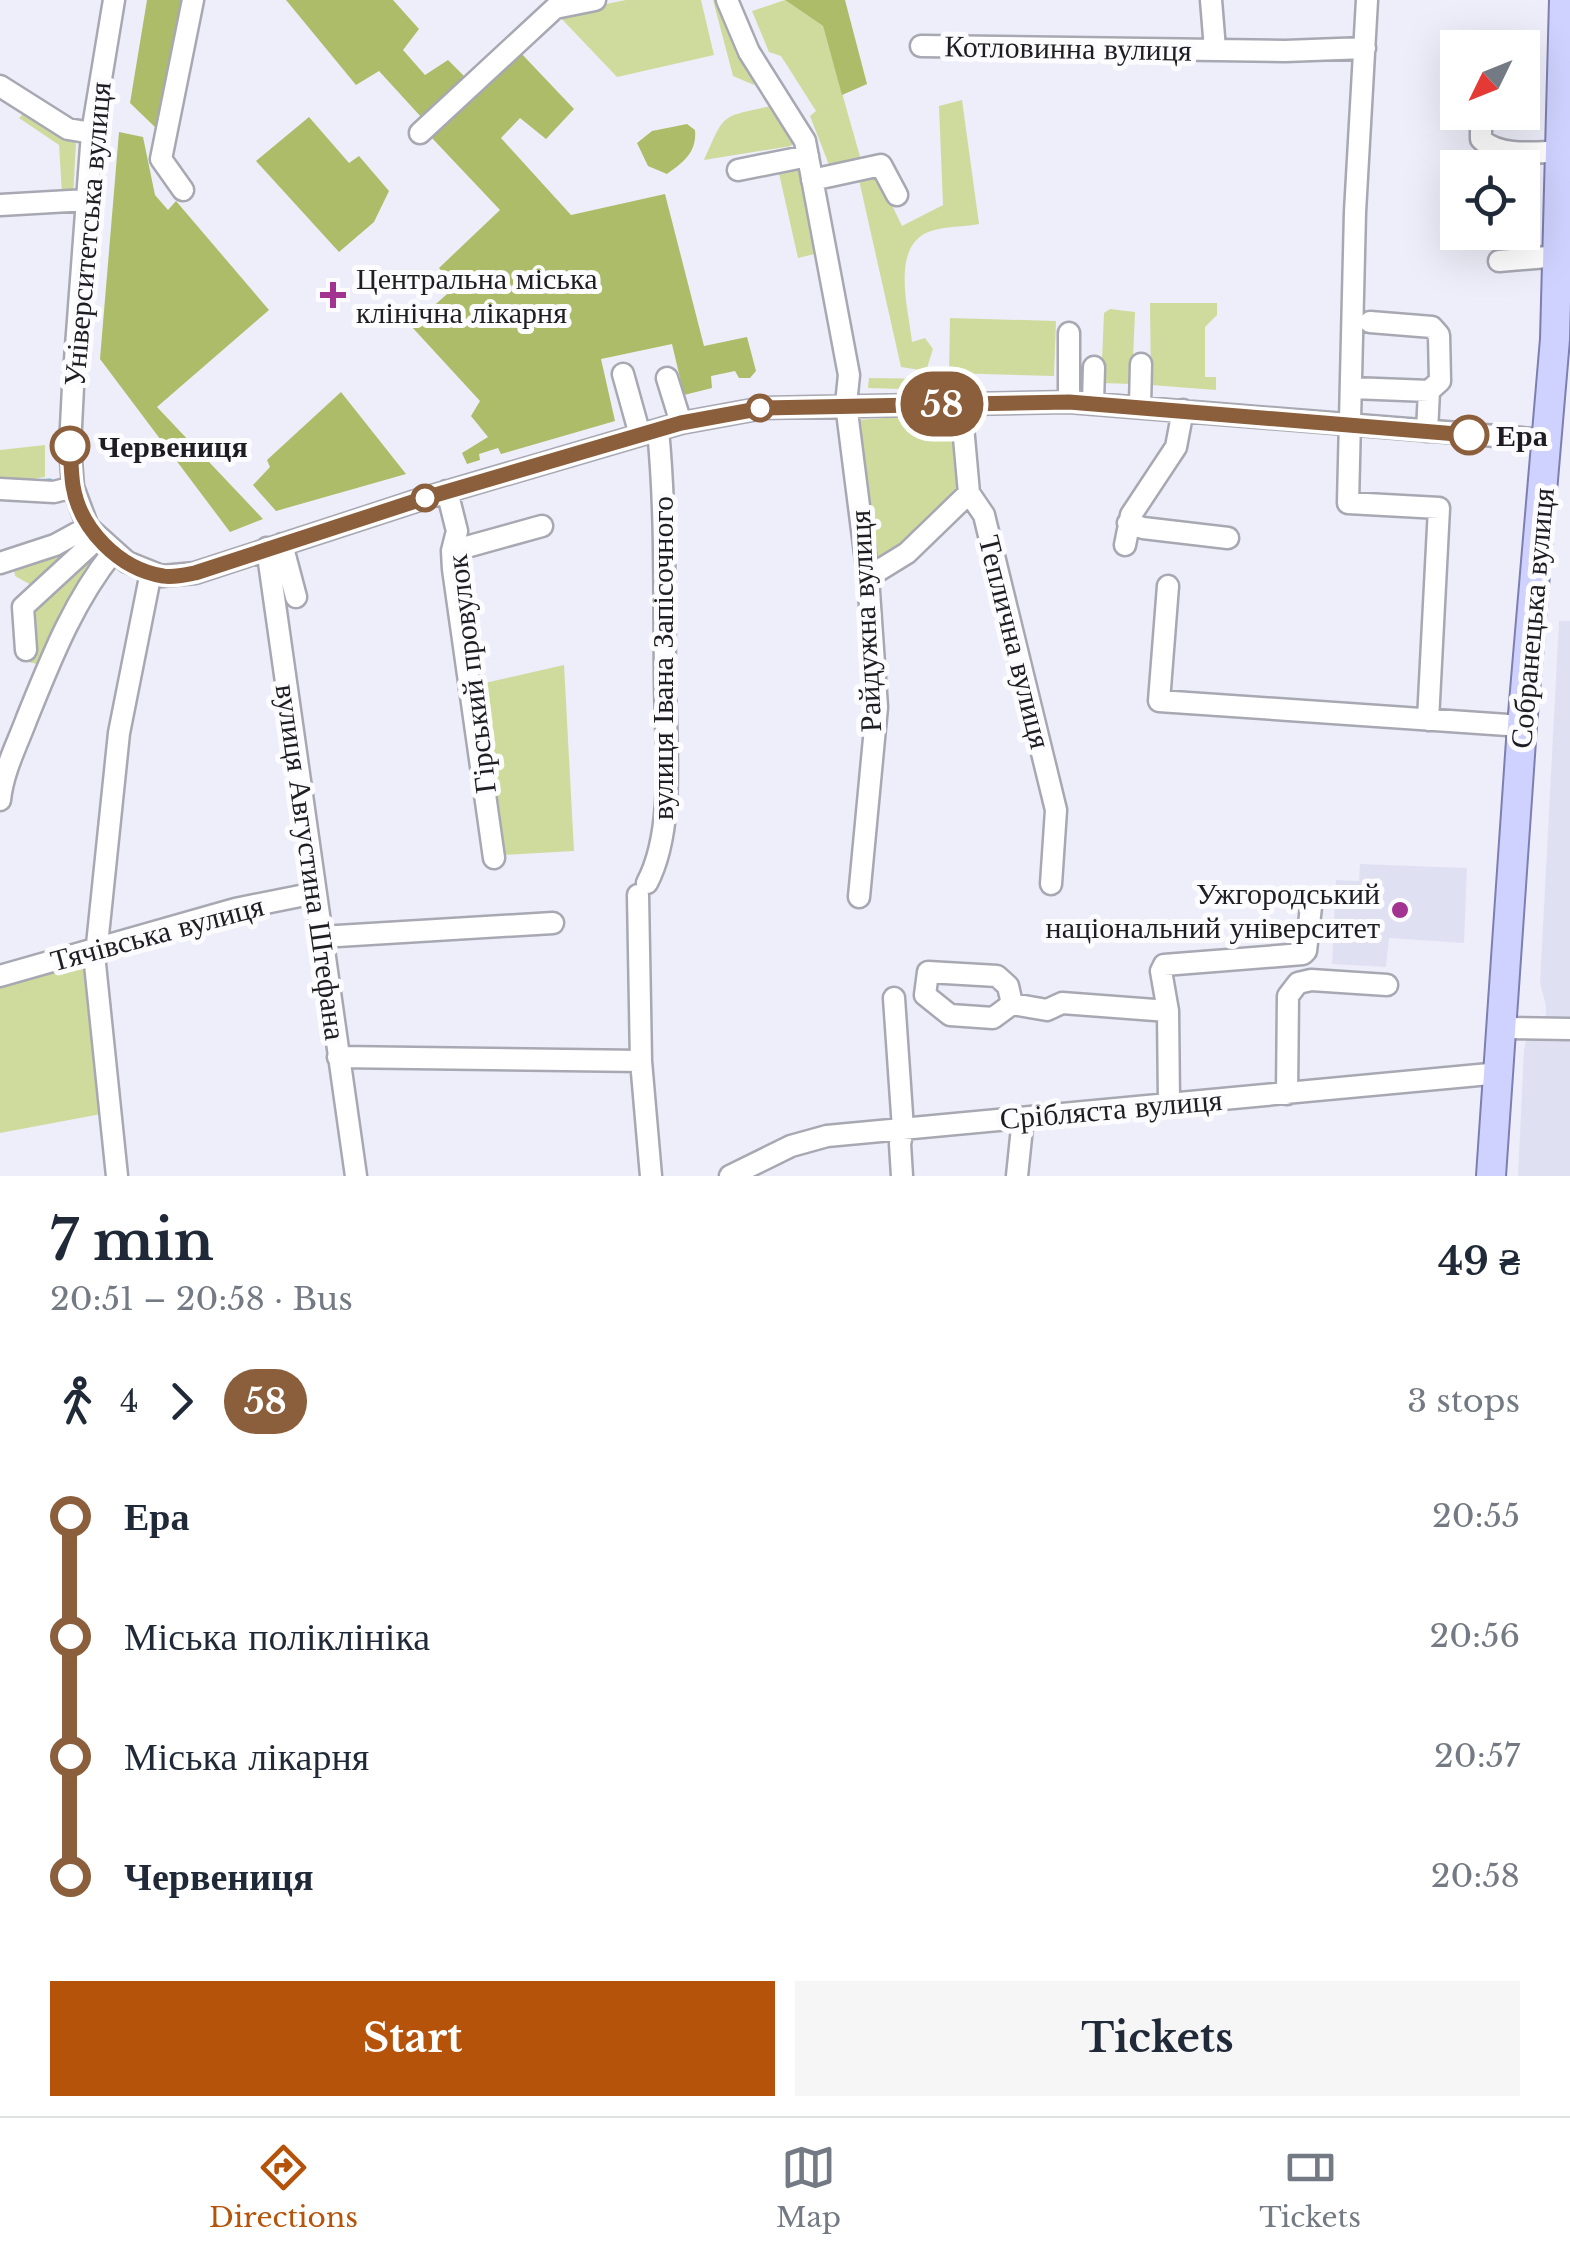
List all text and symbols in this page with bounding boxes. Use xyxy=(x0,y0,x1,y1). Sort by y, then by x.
street label: Котловинна вулиця xyxy=(944,27,1192,69)
north arrow xyxy=(1440,30,1540,130)
map controls xyxy=(1440,30,1540,250)
street label: Університетська вулиця xyxy=(55,80,119,388)
button: locate xyxy=(1440,150,1540,250)
place label: Центральна міська клінічна лікарня xyxy=(356,260,597,331)
marker: Центральна міська клінічна лікарня xyxy=(320,282,346,308)
line badge: 58 xyxy=(897,372,987,436)
text: 58 xyxy=(920,383,964,426)
unlabelled marker xyxy=(747,395,773,421)
marker: Ера xyxy=(1450,416,1488,454)
place label: Ера xyxy=(1496,417,1548,454)
marker: Червениця xyxy=(51,427,89,465)
place label: Червениця xyxy=(98,428,248,465)
unlabelled marker xyxy=(412,485,438,511)
street label: Собранецька вулиця xyxy=(1502,486,1562,750)
street label: вулиця Івана Запісочного xyxy=(644,496,681,820)
street label: Райдужна вулиця xyxy=(841,509,889,733)
street label: Теплична вулиця xyxy=(971,532,1059,753)
street label: Гірський провулок xyxy=(438,552,504,796)
street label: вулиця Августина Штефана xyxy=(268,682,354,1042)
place label: Ужгородський національний університет xyxy=(1046,875,1380,946)
street label: Тячівська вулиця xyxy=(46,887,268,979)
marker: Ужгородський національний університет xyxy=(1389,899,1411,921)
street label: Срібляста вулиця xyxy=(998,1081,1224,1137)
text: 7 min xyxy=(50,1207,214,1275)
text: 49 ₴ xyxy=(1438,1238,1520,1285)
text: 20:51 – 20:58 · Bus xyxy=(50,1279,353,1319)
icon: walk xyxy=(50,1374,105,1429)
icon: forward xyxy=(154,1374,209,1429)
text: 58 xyxy=(244,1380,287,1423)
text: 4 xyxy=(120,1381,139,1421)
text: 3 stops xyxy=(1407,1381,1520,1421)
text: Ера xyxy=(124,1493,189,1540)
text: 20:55 xyxy=(1432,1496,1520,1536)
text: Міська поліклініка xyxy=(124,1613,430,1660)
text: 20:56 xyxy=(1430,1616,1520,1656)
text: Міська лікарня xyxy=(124,1733,369,1780)
text: 20:57 xyxy=(1434,1736,1520,1776)
text: Червениця xyxy=(124,1853,314,1900)
text: 20:58 xyxy=(1431,1856,1520,1896)
button: Start xyxy=(50,1981,775,2096)
button: Tickets xyxy=(795,1981,1520,2096)
tab: Directions xyxy=(209,2140,358,2235)
tab: Map xyxy=(776,2140,841,2235)
tab: Tickets xyxy=(1259,2140,1361,2235)

